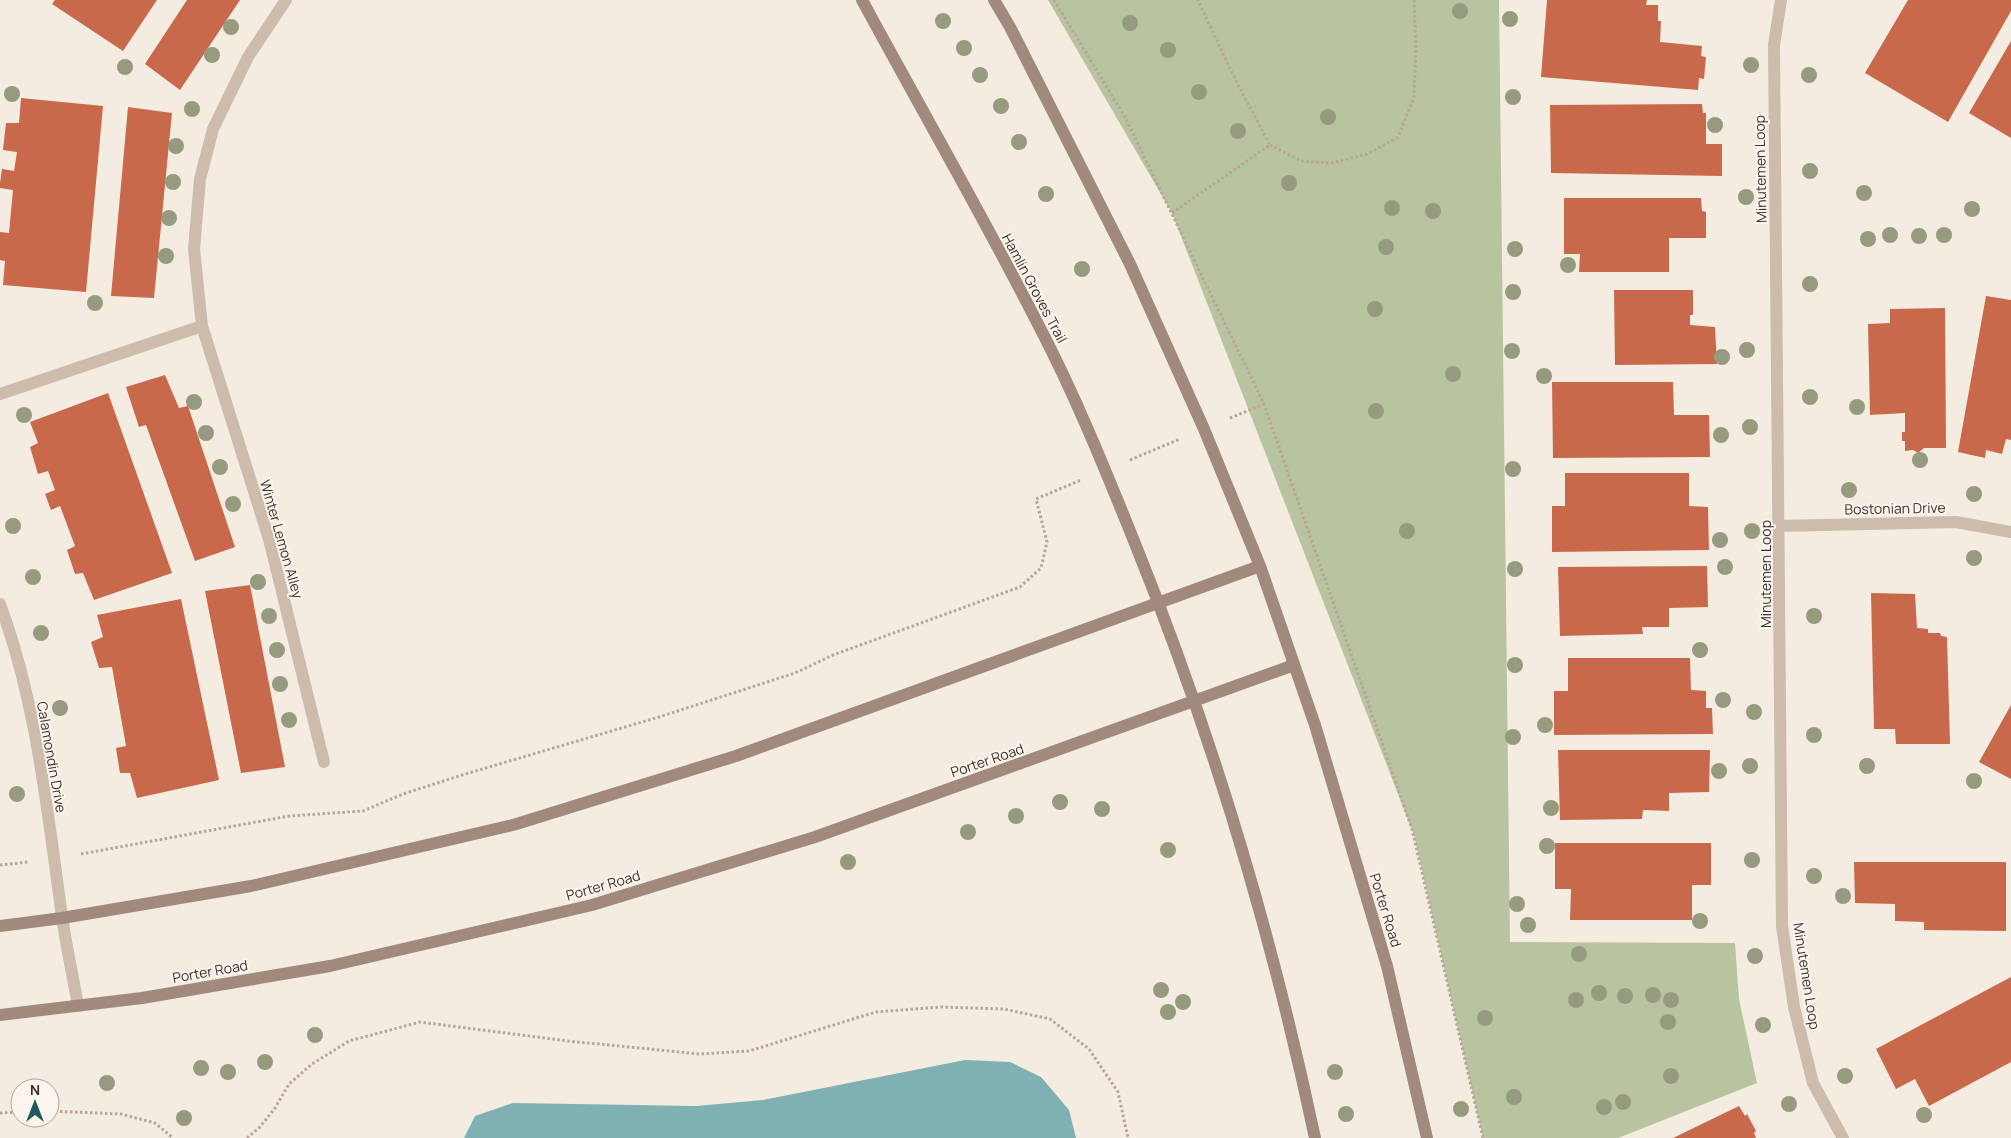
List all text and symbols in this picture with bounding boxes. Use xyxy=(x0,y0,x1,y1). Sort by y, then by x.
street label: Minutemen Loop xyxy=(1750,115,1770,223)
street label: Hamlin Groves Trail xyxy=(998,230,1072,346)
street label: Winter Lemon Alley xyxy=(256,477,308,601)
street label: Bostonian Drive xyxy=(1844,498,1946,518)
street label: Minutemen Loop xyxy=(1756,520,1775,628)
street label: Calamondin Drive xyxy=(33,700,71,814)
street label: Porter Road xyxy=(948,739,1026,781)
street label: Porter Road xyxy=(564,865,642,905)
street label: Porter Road xyxy=(1366,871,1406,949)
street label: Minutemen Loop xyxy=(1789,921,1825,1031)
street label: Porter Road xyxy=(171,955,249,987)
north arrow xyxy=(10,1078,60,1128)
text: N xyxy=(30,1080,40,1099)

